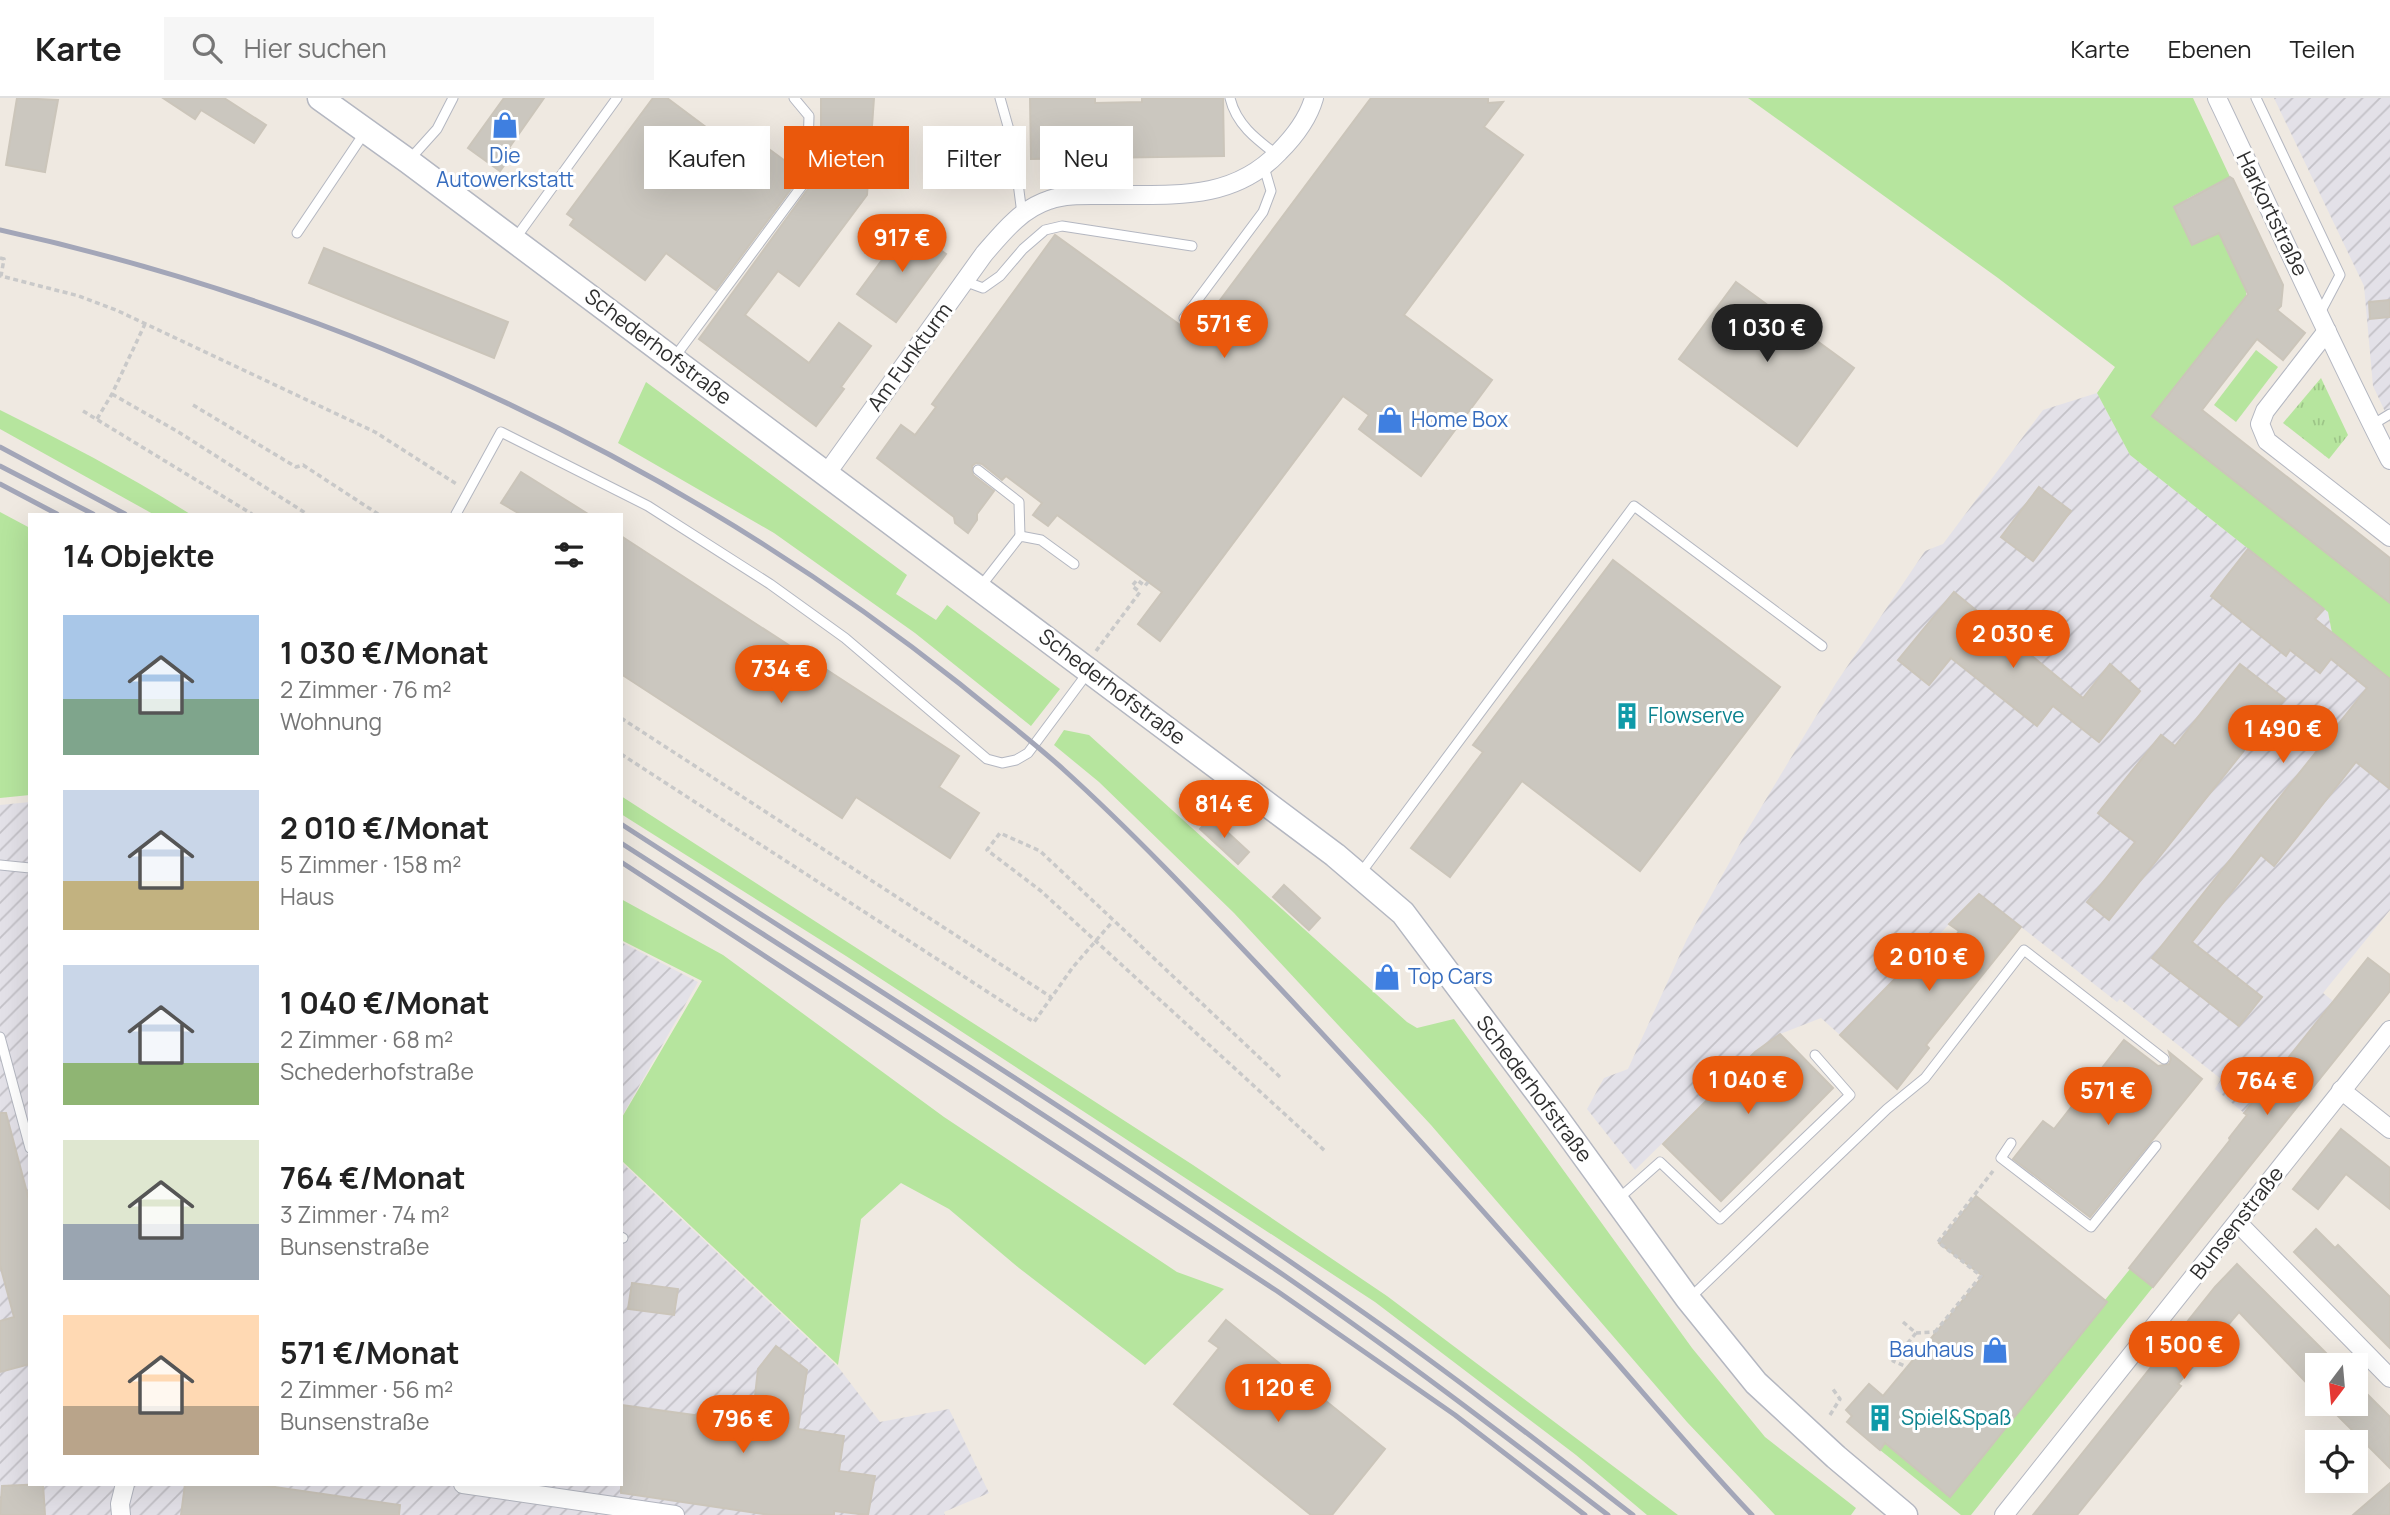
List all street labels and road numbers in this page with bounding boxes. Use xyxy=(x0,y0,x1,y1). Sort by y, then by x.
street label: Harkortstraße xyxy=(2231,147,2315,281)
street label: Schederhofstraße xyxy=(579,282,738,411)
street label: Am Funkturm xyxy=(860,297,958,416)
street label: Schederhofstraße xyxy=(1033,622,1192,751)
street label: Schederhofstraße xyxy=(1470,1009,1599,1168)
street label: Bunsenstraße xyxy=(2183,1160,2289,1285)

